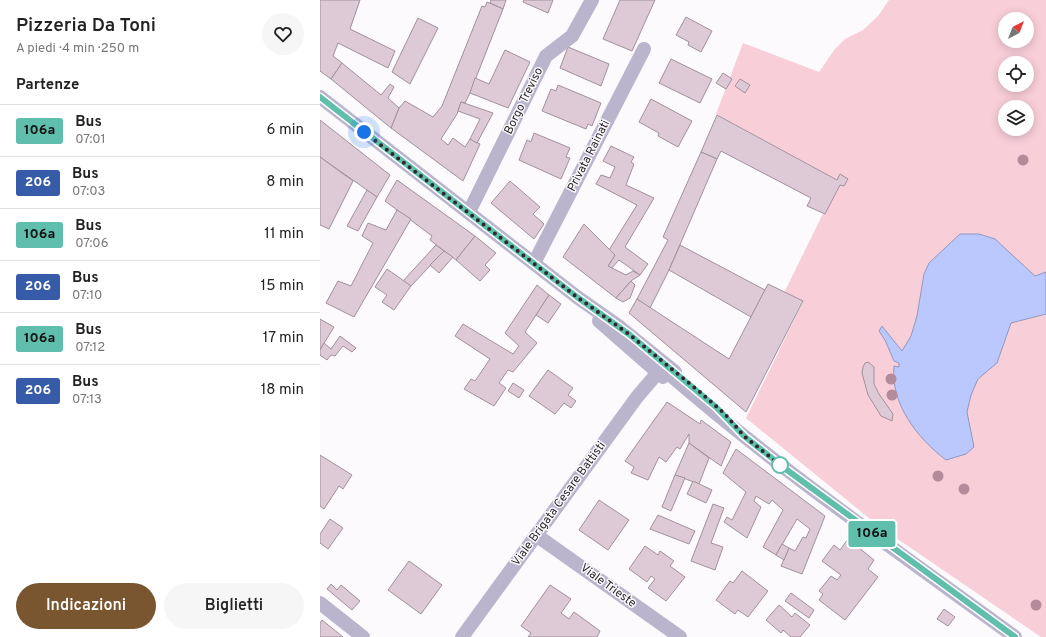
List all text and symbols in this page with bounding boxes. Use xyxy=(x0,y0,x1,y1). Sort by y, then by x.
north arrow xyxy=(998,12,1034,48)
map controls xyxy=(998,12,1034,136)
button: heart xyxy=(262,13,304,55)
text: Pizzeria Da Toni xyxy=(16,14,156,38)
text: A piedi · 4 min · 250 m xyxy=(16,41,139,57)
button: locate xyxy=(998,56,1034,92)
street label: Borgo Treviso xyxy=(501,65,547,137)
text: Partenze xyxy=(16,76,79,95)
button: layers xyxy=(998,100,1034,136)
text: Bus xyxy=(75,113,102,132)
street label: Privata Rainati xyxy=(564,117,614,195)
text: 6 min xyxy=(267,121,304,140)
text: 106a xyxy=(24,122,55,139)
your location xyxy=(354,122,374,142)
text: 07:01 xyxy=(75,132,106,148)
text: Bus xyxy=(72,165,99,184)
text: 8 min xyxy=(266,173,304,192)
text: 206 xyxy=(25,174,51,191)
text: 07:03 xyxy=(72,184,105,200)
text: Bus xyxy=(75,217,102,236)
text: 11 min xyxy=(264,225,304,244)
text: 106a xyxy=(24,226,55,243)
text: 07:06 xyxy=(75,236,108,252)
text: Bus xyxy=(72,269,99,288)
text: 15 min xyxy=(261,277,304,296)
text: 206 xyxy=(25,278,51,295)
text: 07:10 xyxy=(72,288,102,304)
text: Bus xyxy=(75,321,102,340)
text: 17 min xyxy=(263,329,304,348)
text: 106a xyxy=(24,330,55,347)
text: 07:12 xyxy=(75,340,105,356)
text: Bus xyxy=(72,373,99,392)
text: 18 min xyxy=(261,381,304,400)
text: 206 xyxy=(25,382,51,399)
text: 07:13 xyxy=(72,392,102,408)
street label: Viale Brigata Cesare Battisti xyxy=(508,439,610,569)
unlabelled marker xyxy=(771,456,789,474)
line badge: 106a xyxy=(844,521,900,547)
text: 106a xyxy=(856,525,888,542)
street label: Viale Trieste xyxy=(577,560,639,612)
button: Indicazioni xyxy=(16,583,156,629)
button: Biglietti xyxy=(164,583,304,629)

